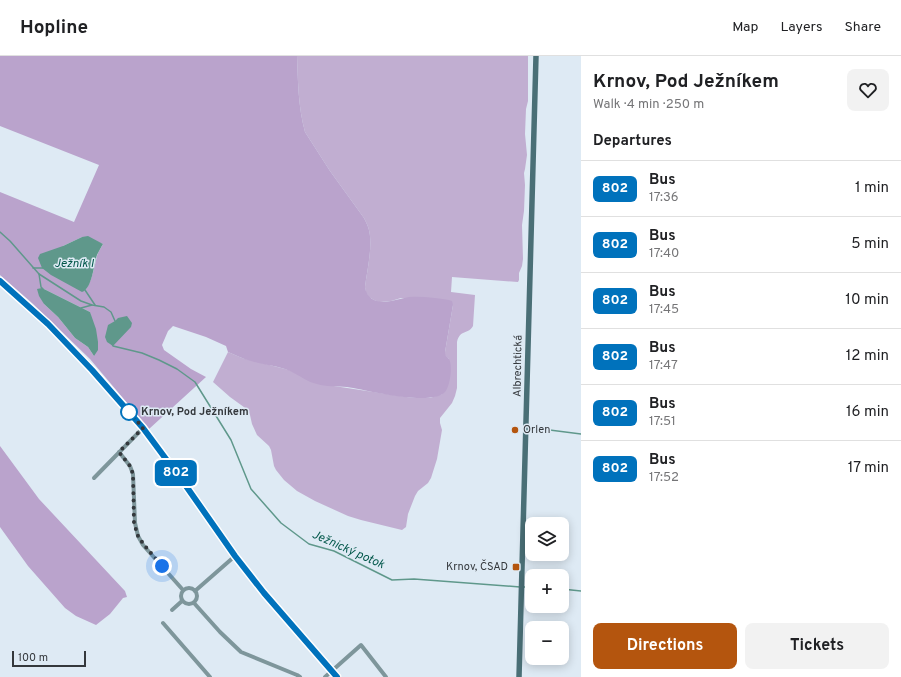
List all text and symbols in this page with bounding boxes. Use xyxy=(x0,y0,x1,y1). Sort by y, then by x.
text: Hopline xyxy=(20,16,88,40)
text: Map xyxy=(732,19,758,36)
text: Layers xyxy=(780,19,822,36)
text: Share xyxy=(844,19,881,36)
button: heart xyxy=(847,69,889,111)
text: Krnov, Pod Ježníkem xyxy=(593,70,779,94)
text: Walk · 4 min · 250 m xyxy=(593,97,704,113)
text: Departures xyxy=(593,132,672,151)
text: Bus xyxy=(649,171,676,190)
text: 1 min xyxy=(855,179,889,198)
text: 802 xyxy=(602,180,628,197)
text: 17:36 xyxy=(649,190,679,206)
text: Bus xyxy=(649,227,676,246)
text: 5 min xyxy=(851,235,889,254)
text: 802 xyxy=(602,236,628,253)
text: 17:40 xyxy=(649,246,679,262)
water label: Ježník I xyxy=(54,256,95,272)
text: Bus xyxy=(649,283,676,302)
text: 10 min xyxy=(845,291,889,310)
text: 802 xyxy=(602,292,628,309)
text: 17:45 xyxy=(649,302,679,318)
street label: Albrechtická xyxy=(510,335,526,397)
text: Bus xyxy=(649,339,676,358)
text: 12 min xyxy=(846,347,889,366)
text: 802 xyxy=(602,348,628,365)
text: 17:47 xyxy=(649,358,678,374)
text: Bus xyxy=(649,395,676,414)
marker: Krnov, Pod Ježníkem xyxy=(120,403,138,421)
text: 16 min xyxy=(846,403,889,422)
text: 802 xyxy=(602,404,628,421)
place label: Krnov, Pod Ježníkem xyxy=(141,405,249,419)
text: 17:51 xyxy=(649,414,676,430)
place label: Orlen xyxy=(523,423,550,437)
marker: Orlen xyxy=(510,425,520,435)
text: Bus xyxy=(649,451,676,470)
text: 17 min xyxy=(848,459,889,478)
line badge: 802 xyxy=(153,460,199,486)
text: 802 xyxy=(602,460,628,477)
text: 802 xyxy=(163,464,189,481)
text: 17:52 xyxy=(649,470,679,486)
map controls xyxy=(525,517,569,665)
button: layers xyxy=(525,517,569,561)
water label: Ježnický potok xyxy=(309,527,388,573)
your location xyxy=(152,556,172,576)
place label: Krnov, ČSAD xyxy=(446,559,508,574)
marker: Krnov, ČSAD xyxy=(511,562,521,572)
button: + xyxy=(525,569,569,613)
button: − xyxy=(525,621,569,665)
button: Directions xyxy=(593,623,737,669)
button: Tickets xyxy=(745,623,889,669)
scale bar xyxy=(12,649,86,668)
text: 100 m xyxy=(18,651,48,665)

